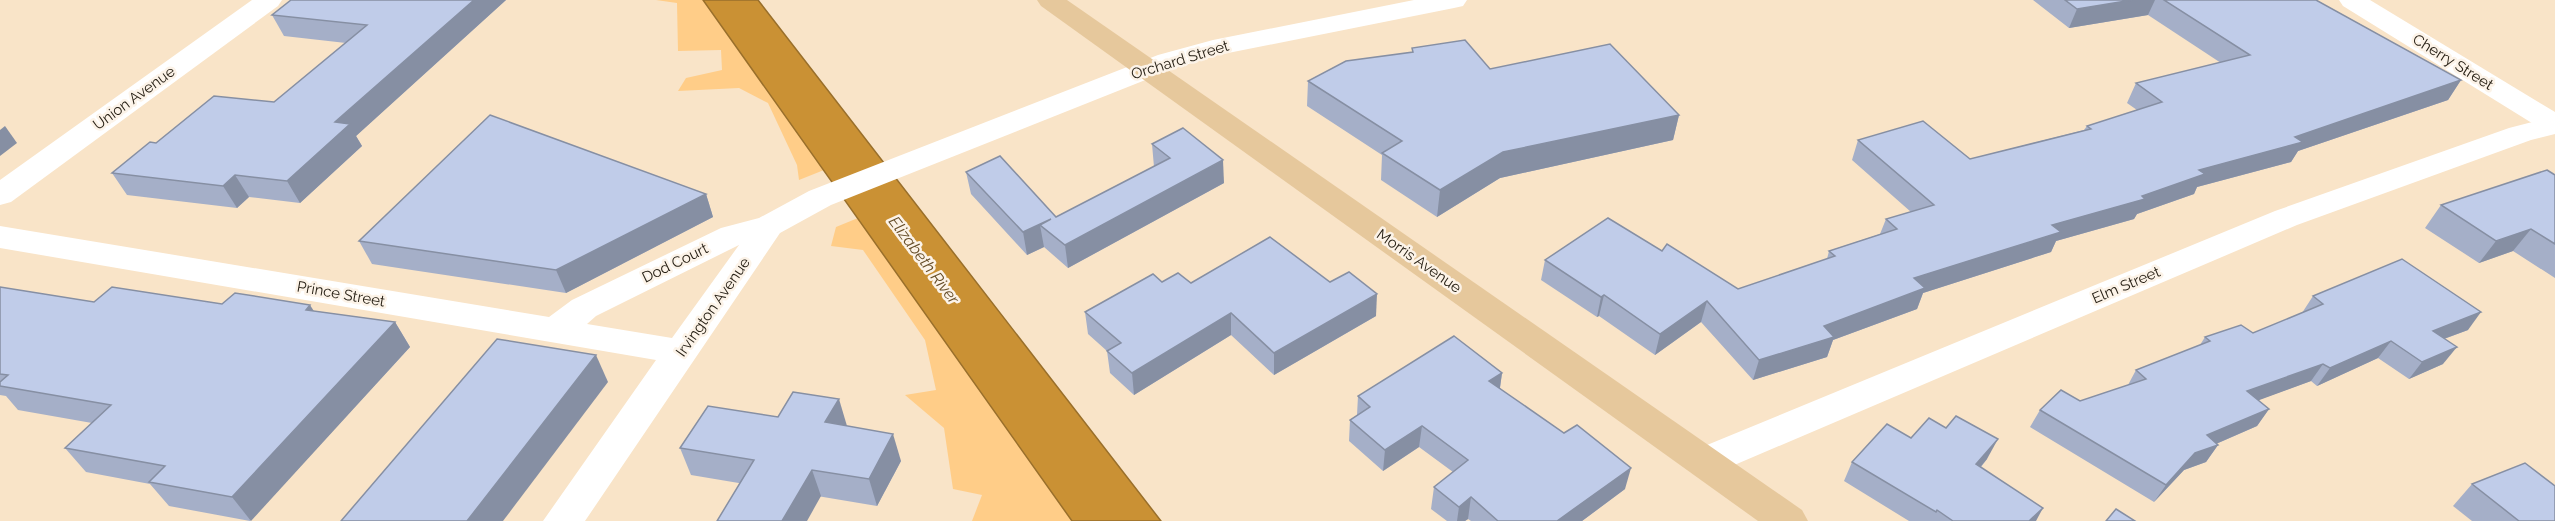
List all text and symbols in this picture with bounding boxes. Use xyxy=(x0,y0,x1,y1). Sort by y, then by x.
street label: Cherry Street xyxy=(2409,30,2497,94)
street label: Orchard Street xyxy=(1129,37,1231,83)
street label: Union Avenue xyxy=(90,62,179,134)
water label: Elizabeth River xyxy=(885,212,963,308)
street label: Morris Avenue xyxy=(1373,225,1465,297)
street label: Dod Court xyxy=(639,239,711,287)
street label: Irvington Avenue xyxy=(672,254,754,360)
street label: Elm Street xyxy=(2089,263,2163,307)
street label: Prince Street xyxy=(296,277,386,311)

